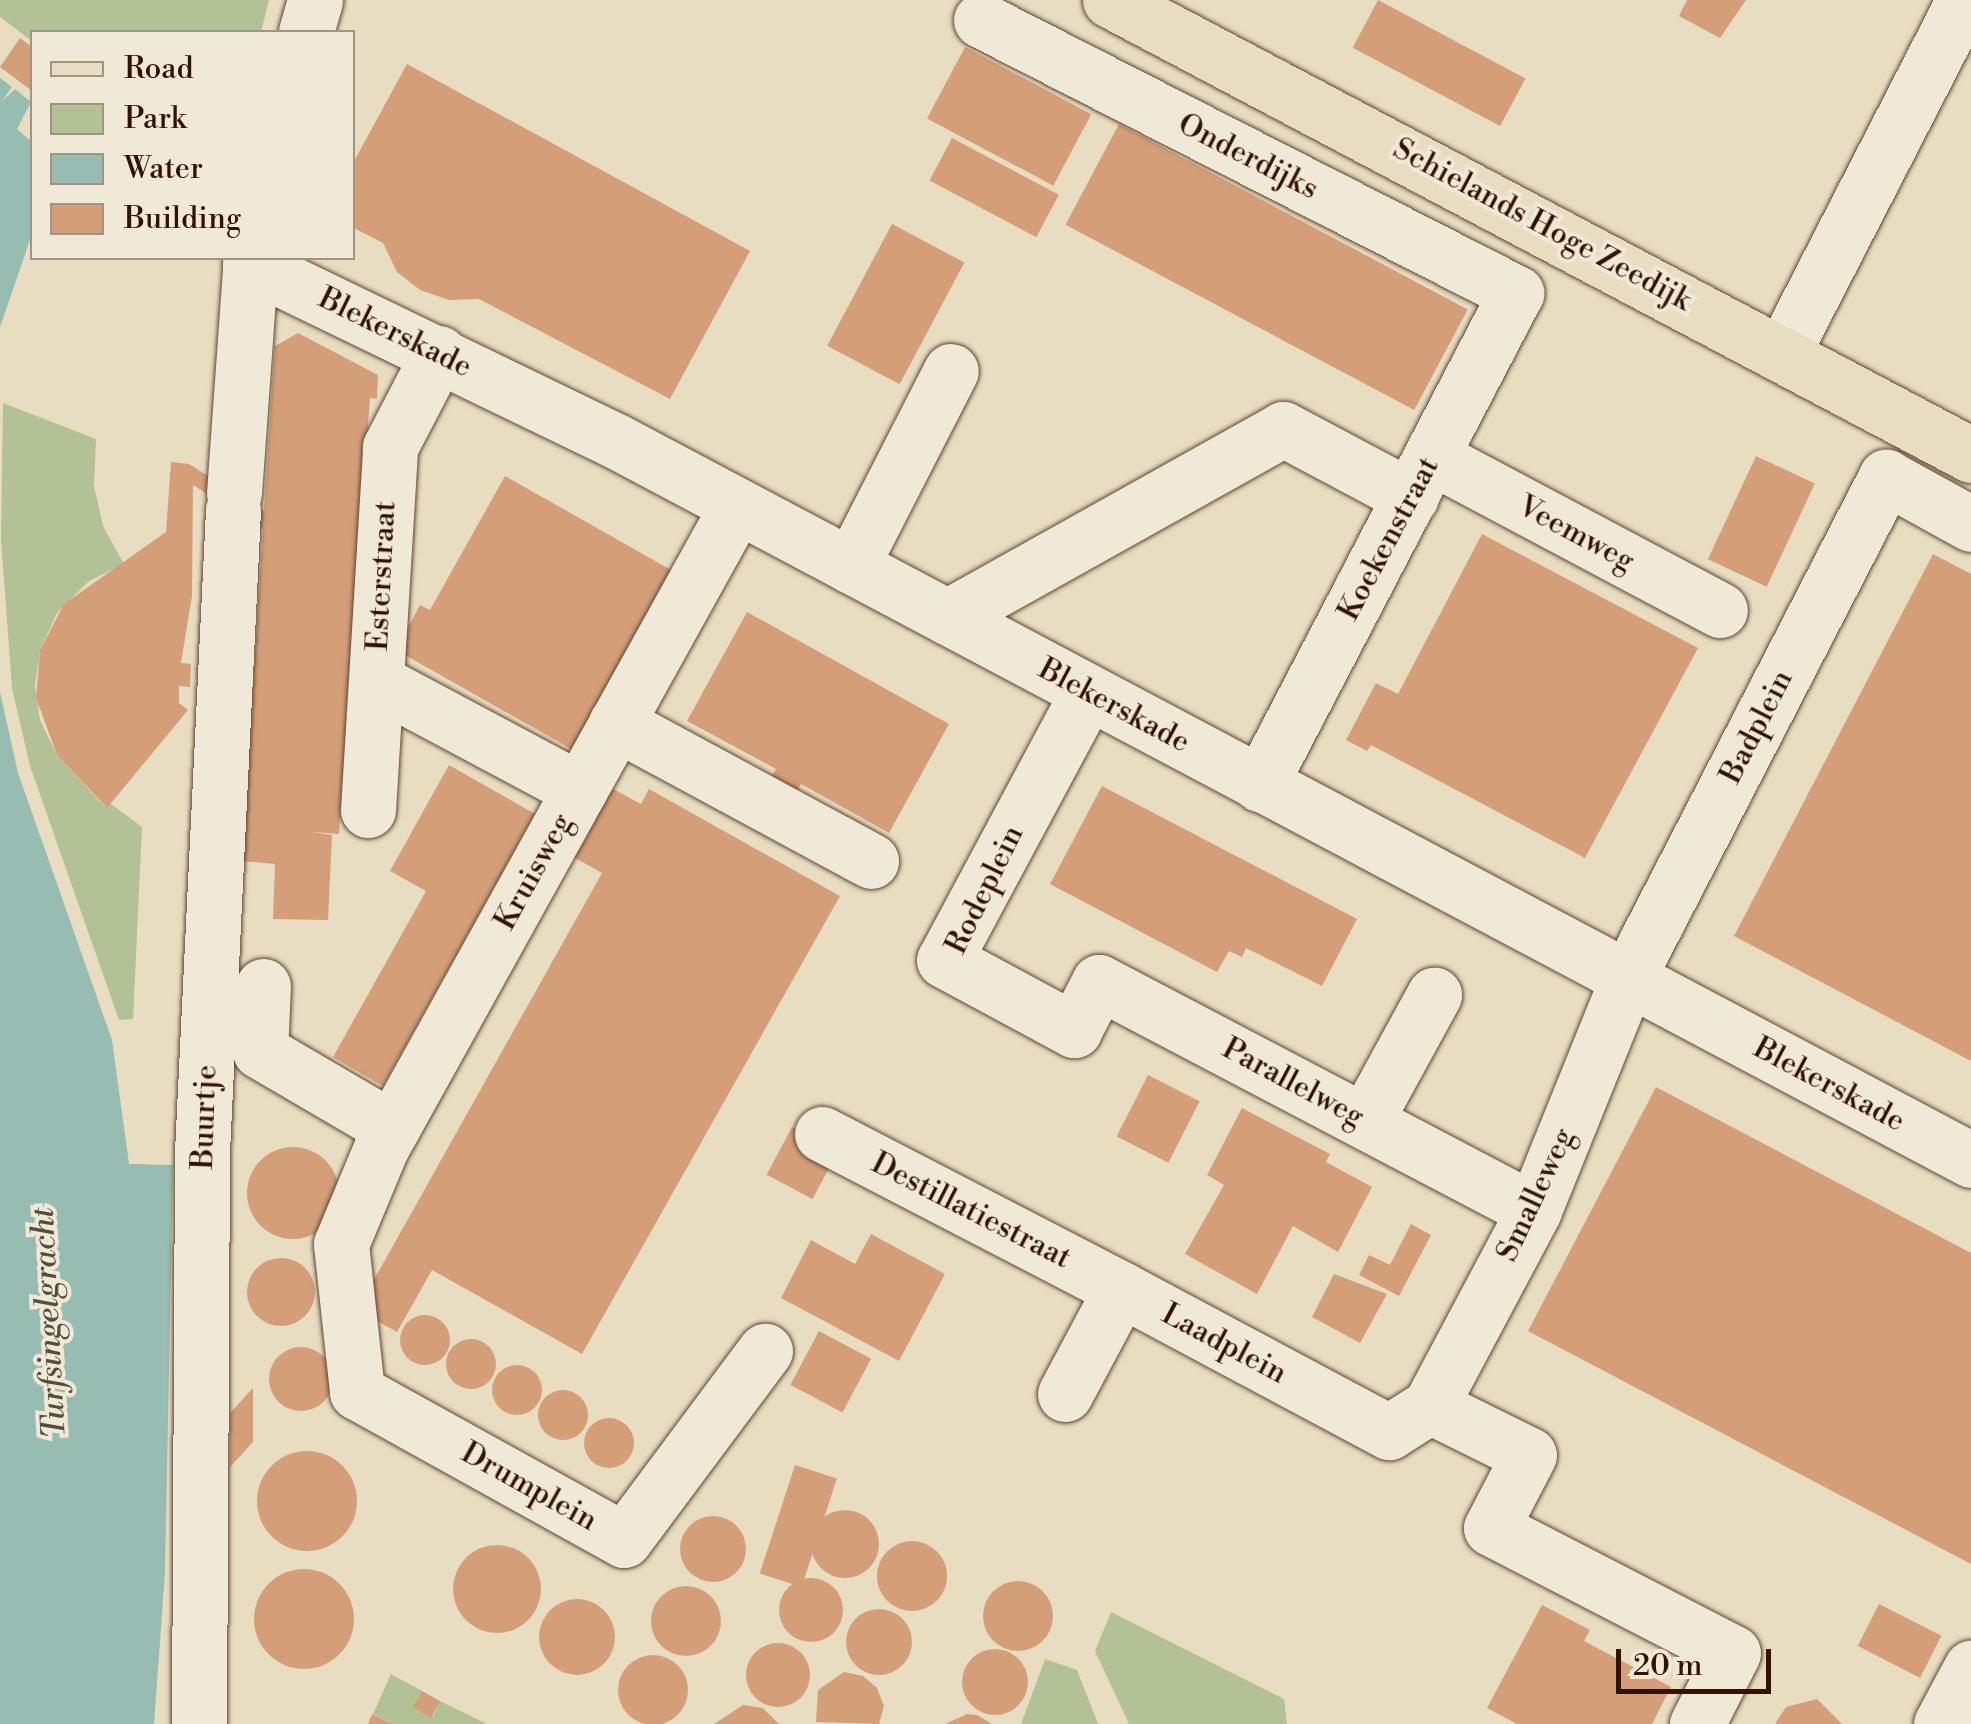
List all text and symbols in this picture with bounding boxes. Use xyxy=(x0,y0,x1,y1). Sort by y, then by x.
legend xyxy=(30,30,355,260)
text: Road xyxy=(124,50,194,88)
text: Park xyxy=(124,100,186,138)
street label: Onderdijks xyxy=(1172,106,1324,208)
street label: Schielands Hoge Zeedijk xyxy=(1387,131,1697,319)
text: Water xyxy=(124,150,203,188)
text: Building xyxy=(124,200,241,238)
street label: Blekerskade xyxy=(313,280,477,386)
street label: Koekenstraat xyxy=(1331,451,1447,627)
street label: Veemweg xyxy=(1512,488,1640,580)
street label: Esterstraat xyxy=(360,500,404,652)
street label: Blekerskade xyxy=(1032,651,1196,761)
street label: Badplein xyxy=(1713,664,1801,790)
street label: Kruisweg xyxy=(487,807,581,937)
street label: Rodeplein xyxy=(938,820,1032,960)
street label: Blekerskade xyxy=(1747,1030,1911,1140)
street label: Parallelweg xyxy=(1216,1031,1370,1135)
street label: Buurtje xyxy=(185,1064,225,1170)
street label: Smalleweg xyxy=(1490,1123,1582,1267)
street label: Destillatiestraat xyxy=(865,1145,1077,1277)
water label: Turfsingelgracht xyxy=(24,1206,74,1440)
street label: Laadplein xyxy=(1155,1296,1293,1392)
street label: Drumplein xyxy=(455,1435,603,1539)
scale bar xyxy=(1621,1629,1776,1691)
text: 20 m xyxy=(1633,1647,1702,1685)

